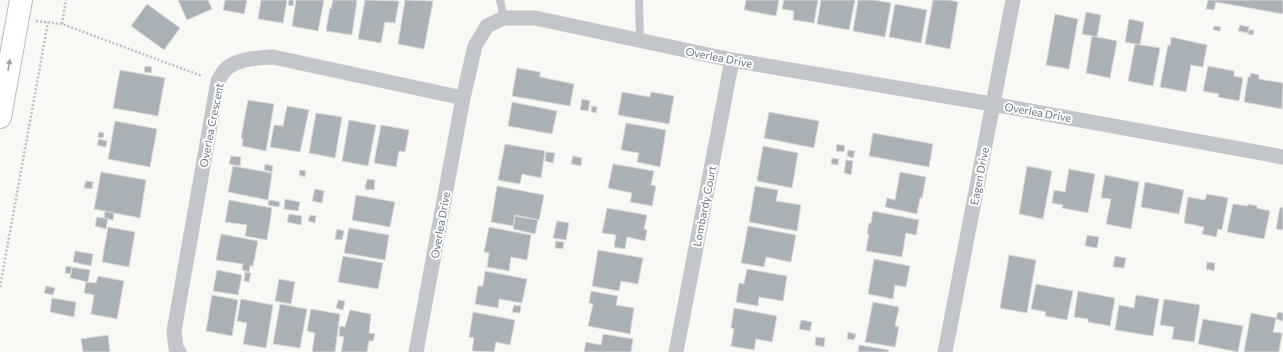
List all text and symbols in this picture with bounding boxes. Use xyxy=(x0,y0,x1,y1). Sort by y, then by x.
street label: Overlea Drive xyxy=(685,44,754,70)
one-way arrow xyxy=(7,59,13,71)
street label: Overlea Crescent xyxy=(196,81,226,168)
street label: Overlea Drive xyxy=(1004,100,1073,124)
street label: Eagen Drive xyxy=(967,146,991,206)
street label: Lombardy Court xyxy=(690,164,718,248)
street label: Overlea Drive xyxy=(428,190,452,259)

